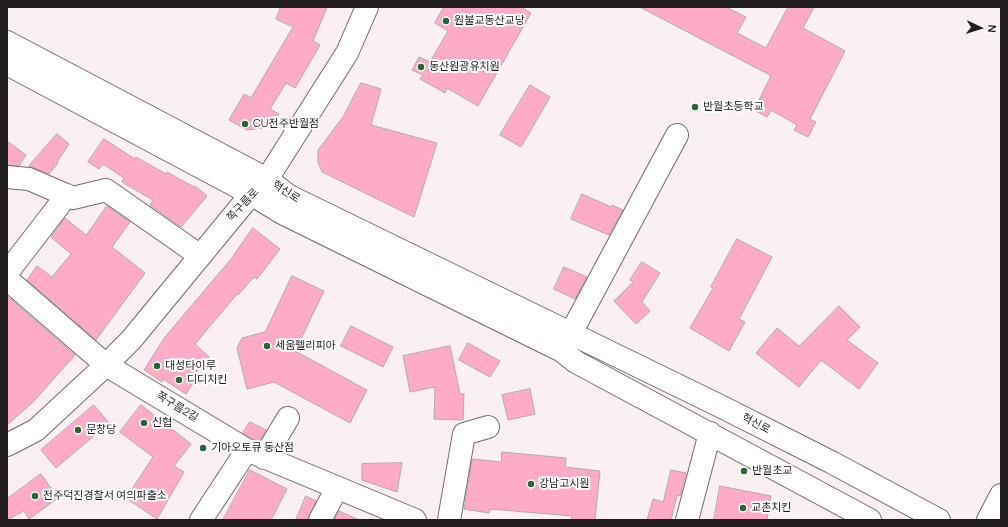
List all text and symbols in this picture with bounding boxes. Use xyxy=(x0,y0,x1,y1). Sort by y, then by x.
north arrow xyxy=(960,8,1000,48)
place label: 원불교동산교당 xyxy=(454,14,525,28)
marker: 원불교동산교당 xyxy=(441,16,451,26)
text: N xyxy=(985,24,1000,33)
place label: 동산원광유치원 xyxy=(429,60,500,74)
marker: 동산원광유치원 xyxy=(416,62,426,72)
place label: 반월초등학교 xyxy=(703,100,764,114)
marker: 반월초등학교 xyxy=(690,102,700,112)
place label: CU전주반월점 xyxy=(253,117,319,131)
marker: CU전주반월점 xyxy=(240,119,250,129)
street label: 혁신로 xyxy=(270,178,302,206)
street label: 쪽구름로 xyxy=(224,186,262,224)
place label: 세움펠리피아 xyxy=(275,339,336,353)
marker: 세움펠리피아 xyxy=(262,341,272,351)
place label: 대성타이루 xyxy=(165,359,216,373)
marker: 대성타이루 xyxy=(152,361,162,371)
place label: 디디치킨 xyxy=(187,373,227,387)
marker: 디디치킨 xyxy=(174,375,184,385)
street label: 쪽구름2길 xyxy=(154,389,200,425)
street label: 혁신로 xyxy=(739,411,773,437)
place label: 신협 xyxy=(152,416,172,430)
marker: 신협 xyxy=(139,418,149,428)
place label: 문창당 xyxy=(86,423,116,437)
marker: 문창당 xyxy=(73,425,83,435)
place label: 기아오토큐 동산점 xyxy=(211,441,294,455)
marker: 기아오토큐 동산점 xyxy=(198,443,208,453)
place label: 반월초교 xyxy=(752,464,792,478)
marker: 반월초교 xyxy=(739,466,749,476)
place label: 강남고시원 xyxy=(539,477,590,491)
marker: 강남고시원 xyxy=(526,479,536,489)
place label: 전주덕진경찰서 여의파출소 xyxy=(43,489,167,503)
marker: 전주덕진경찰서 여의파출소 xyxy=(30,491,40,501)
place label: 교촌치킨 xyxy=(751,501,791,515)
marker: 교촌치킨 xyxy=(738,503,748,513)

